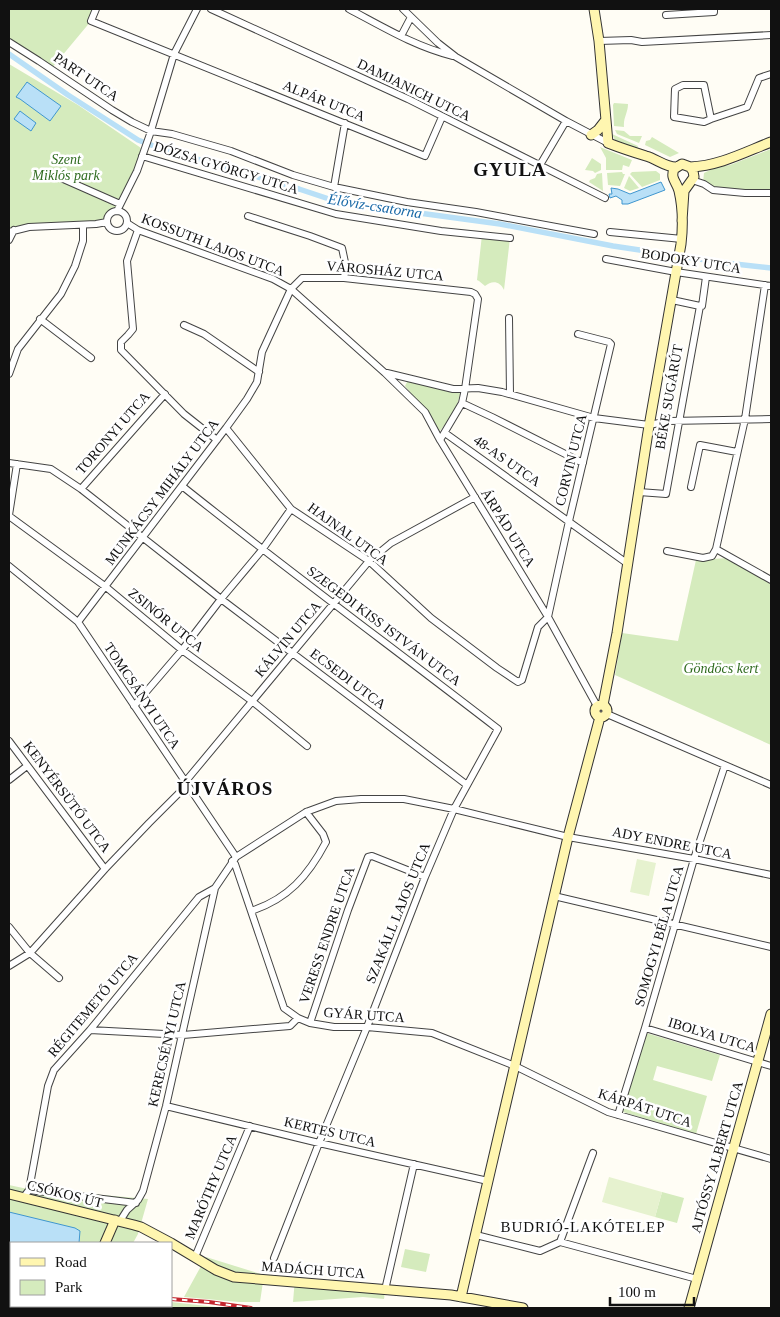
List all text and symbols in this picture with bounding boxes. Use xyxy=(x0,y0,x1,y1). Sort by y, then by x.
street label: PART UTCA xyxy=(51,50,122,105)
street label: DAMJANICH UTCA xyxy=(355,56,474,124)
street label: ALPÁR UTCA xyxy=(281,77,369,125)
street label: DÓZSA GYÖRGY UTCA xyxy=(152,138,301,197)
park label: Szent Miklós park xyxy=(31,152,100,183)
district label: GYULA xyxy=(473,159,547,180)
water label: Élővíz-csatorna xyxy=(326,191,423,221)
street label: KOSSUTH LAJOS UTCA xyxy=(140,211,287,279)
street label: BODOKY UTCA xyxy=(640,246,743,276)
street label: VÁROSHÁZ UTCA xyxy=(326,257,445,284)
street label: BÉKE SUGÁRÚT xyxy=(651,343,686,451)
street label: TORONYI UTCA xyxy=(73,388,153,477)
street label: CORVIN UTCA xyxy=(552,412,590,508)
street label: MUNKÁCSY MIHÁLY UTCA xyxy=(101,415,222,568)
street label: 48-AS UTCA xyxy=(471,432,544,490)
street label: ÁRPÁD UTCA xyxy=(478,486,539,570)
street label: HAJNAL UTCA xyxy=(305,500,392,569)
street label: SZEGEDI KISS ISTVÁN UTCA xyxy=(304,562,465,689)
street label: ZSINÓR UTCA xyxy=(125,584,208,655)
street label: KÁLVIN UTCA xyxy=(251,597,325,680)
street label: TOMCSÁNYI UTCA xyxy=(101,640,184,753)
street label: ECSEDI UTCA xyxy=(307,646,389,713)
park label: Göndöcs kert xyxy=(683,661,760,676)
street label: KENYÉRSÜTŐ UTCA xyxy=(20,738,115,856)
district label: ÚJVÁROS xyxy=(177,778,273,799)
street label: ADY ENDRE UTCA xyxy=(611,824,734,862)
street label: SZAKÁLL LAJOS UTCA xyxy=(362,839,433,986)
street label: SOMOGYI BÉLA UTCA xyxy=(631,863,687,1008)
street label: VERESS ENDRE UTCA xyxy=(296,864,358,1005)
street label: RÉGITEMETŐ UTCA xyxy=(44,949,141,1060)
street label: KERECSÉNYI UTCA xyxy=(144,979,189,1108)
street label: GYÁR UTCA xyxy=(323,1004,406,1025)
street label: IBOLYA UTCA xyxy=(666,1015,758,1056)
street label: AJTÓSSY ALBERT UTCA xyxy=(687,1078,746,1235)
street label: KÁRPÁT UTCA xyxy=(596,1085,695,1130)
street label: KERTES UTCA xyxy=(283,1114,378,1150)
street label: MARÓTHY UTCA xyxy=(181,1131,240,1241)
street label: CSÓKOS ÚT xyxy=(26,1176,105,1211)
district label: BUDRIÓ-LAKÓTELEP xyxy=(500,1219,666,1235)
legend xyxy=(10,1242,172,1307)
text: Road xyxy=(55,1254,87,1270)
street label: MADÁCH UTCA xyxy=(261,1258,366,1281)
scale bar xyxy=(610,1274,694,1306)
text: Park xyxy=(55,1279,83,1295)
text: 100 m xyxy=(618,1284,656,1300)

